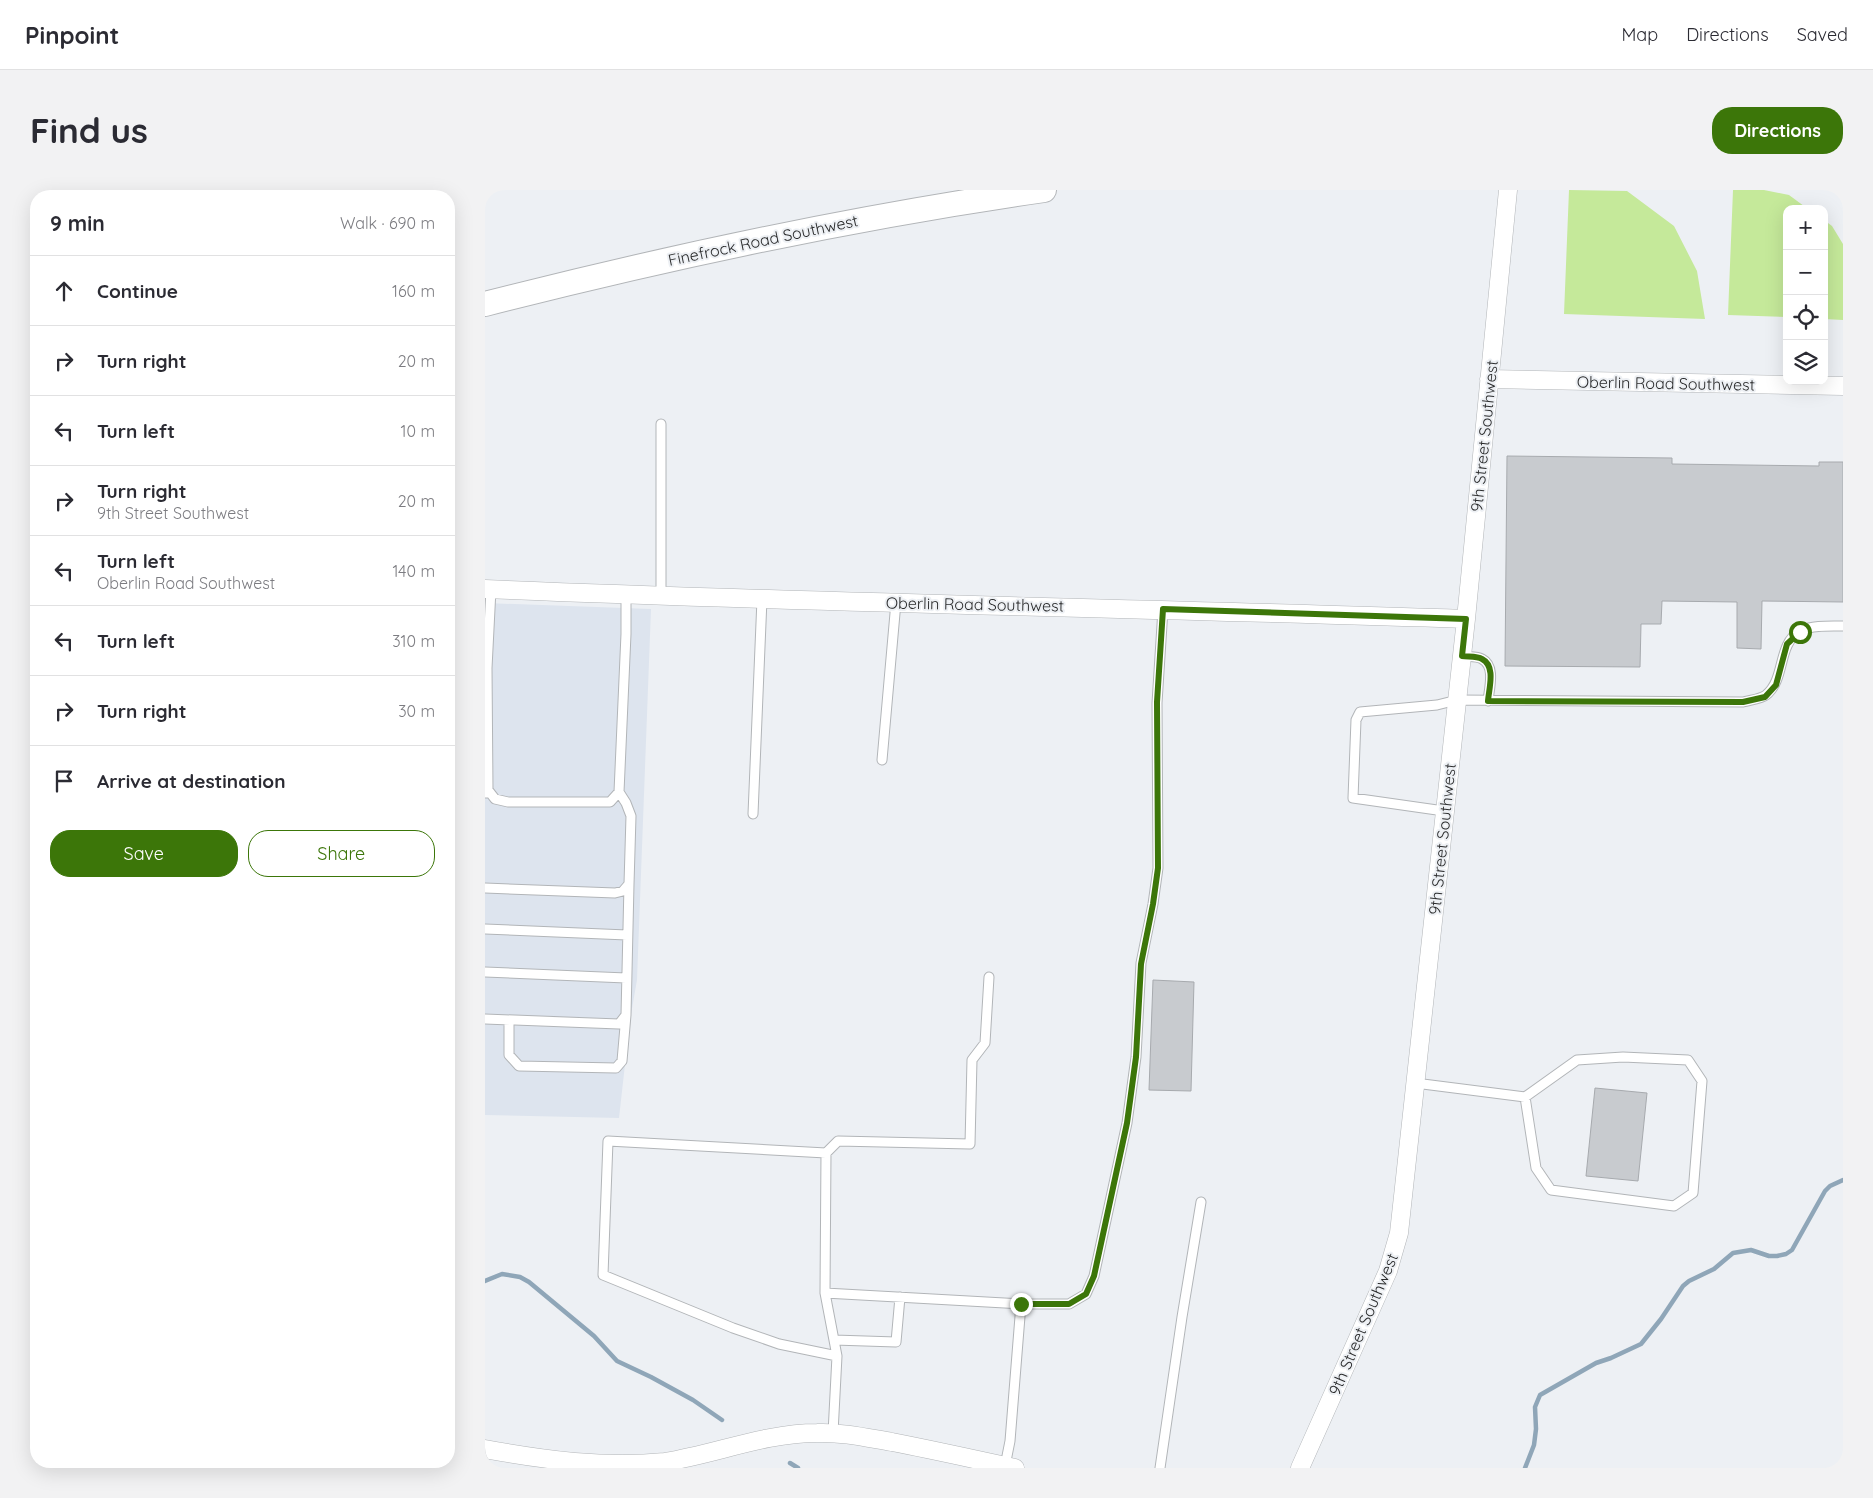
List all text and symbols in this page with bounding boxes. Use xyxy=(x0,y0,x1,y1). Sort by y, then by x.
text: Pinpoint xyxy=(25,20,119,50)
text: Map xyxy=(1621,23,1658,46)
text: Directions xyxy=(1686,23,1769,46)
text: Saved xyxy=(1797,23,1848,46)
button: Directions xyxy=(1712,107,1843,154)
text: Find us xyxy=(30,108,148,152)
map controls xyxy=(1783,205,1828,385)
button: + xyxy=(1783,205,1828,250)
text: 9 min xyxy=(50,210,105,236)
street label: Finefrock Road Southwest xyxy=(666,210,860,270)
text: Walk · 690 m xyxy=(340,213,435,233)
button: − xyxy=(1783,250,1828,295)
icon: ahead xyxy=(50,277,78,305)
text: Continue xyxy=(97,279,178,303)
text: 160 m xyxy=(392,281,435,301)
button: locate xyxy=(1783,295,1828,340)
button: layers xyxy=(1783,340,1828,385)
icon: right xyxy=(50,347,78,375)
text: Turn right xyxy=(97,349,186,373)
text: 20 m xyxy=(398,351,435,371)
street label: 9th Street Southwest xyxy=(1466,359,1502,513)
street label: Oberlin Road Southwest xyxy=(1577,371,1755,395)
icon: left xyxy=(50,417,78,445)
text: Turn left xyxy=(97,419,175,443)
text: 10 m xyxy=(401,421,435,441)
text: Turn right xyxy=(97,479,186,503)
icon: right xyxy=(50,487,78,515)
text: 20 m xyxy=(398,491,435,511)
text: 9th Street Southwest xyxy=(97,503,249,523)
text: Turn left xyxy=(97,549,175,573)
icon: left xyxy=(50,557,78,585)
text: 140 m xyxy=(392,561,435,581)
text: Oberlin Road Southwest xyxy=(97,573,275,593)
street label: Oberlin Road Southwest xyxy=(886,592,1064,616)
route start xyxy=(1789,621,1812,644)
icon: left xyxy=(50,627,78,655)
text: Turn left xyxy=(97,629,175,653)
text: 310 m xyxy=(392,631,435,651)
icon: right xyxy=(50,697,78,725)
text: Turn right xyxy=(97,699,186,723)
text: 30 m xyxy=(398,701,435,721)
street label: 9th Street Southwest xyxy=(1424,762,1460,916)
icon: arrive xyxy=(50,767,78,795)
text: Arrive at destination xyxy=(97,769,286,793)
button: Save xyxy=(50,830,238,877)
button: Share xyxy=(248,830,435,877)
street label: 9th Street Southwest xyxy=(1324,1250,1402,1398)
route end xyxy=(1010,1293,1033,1316)

